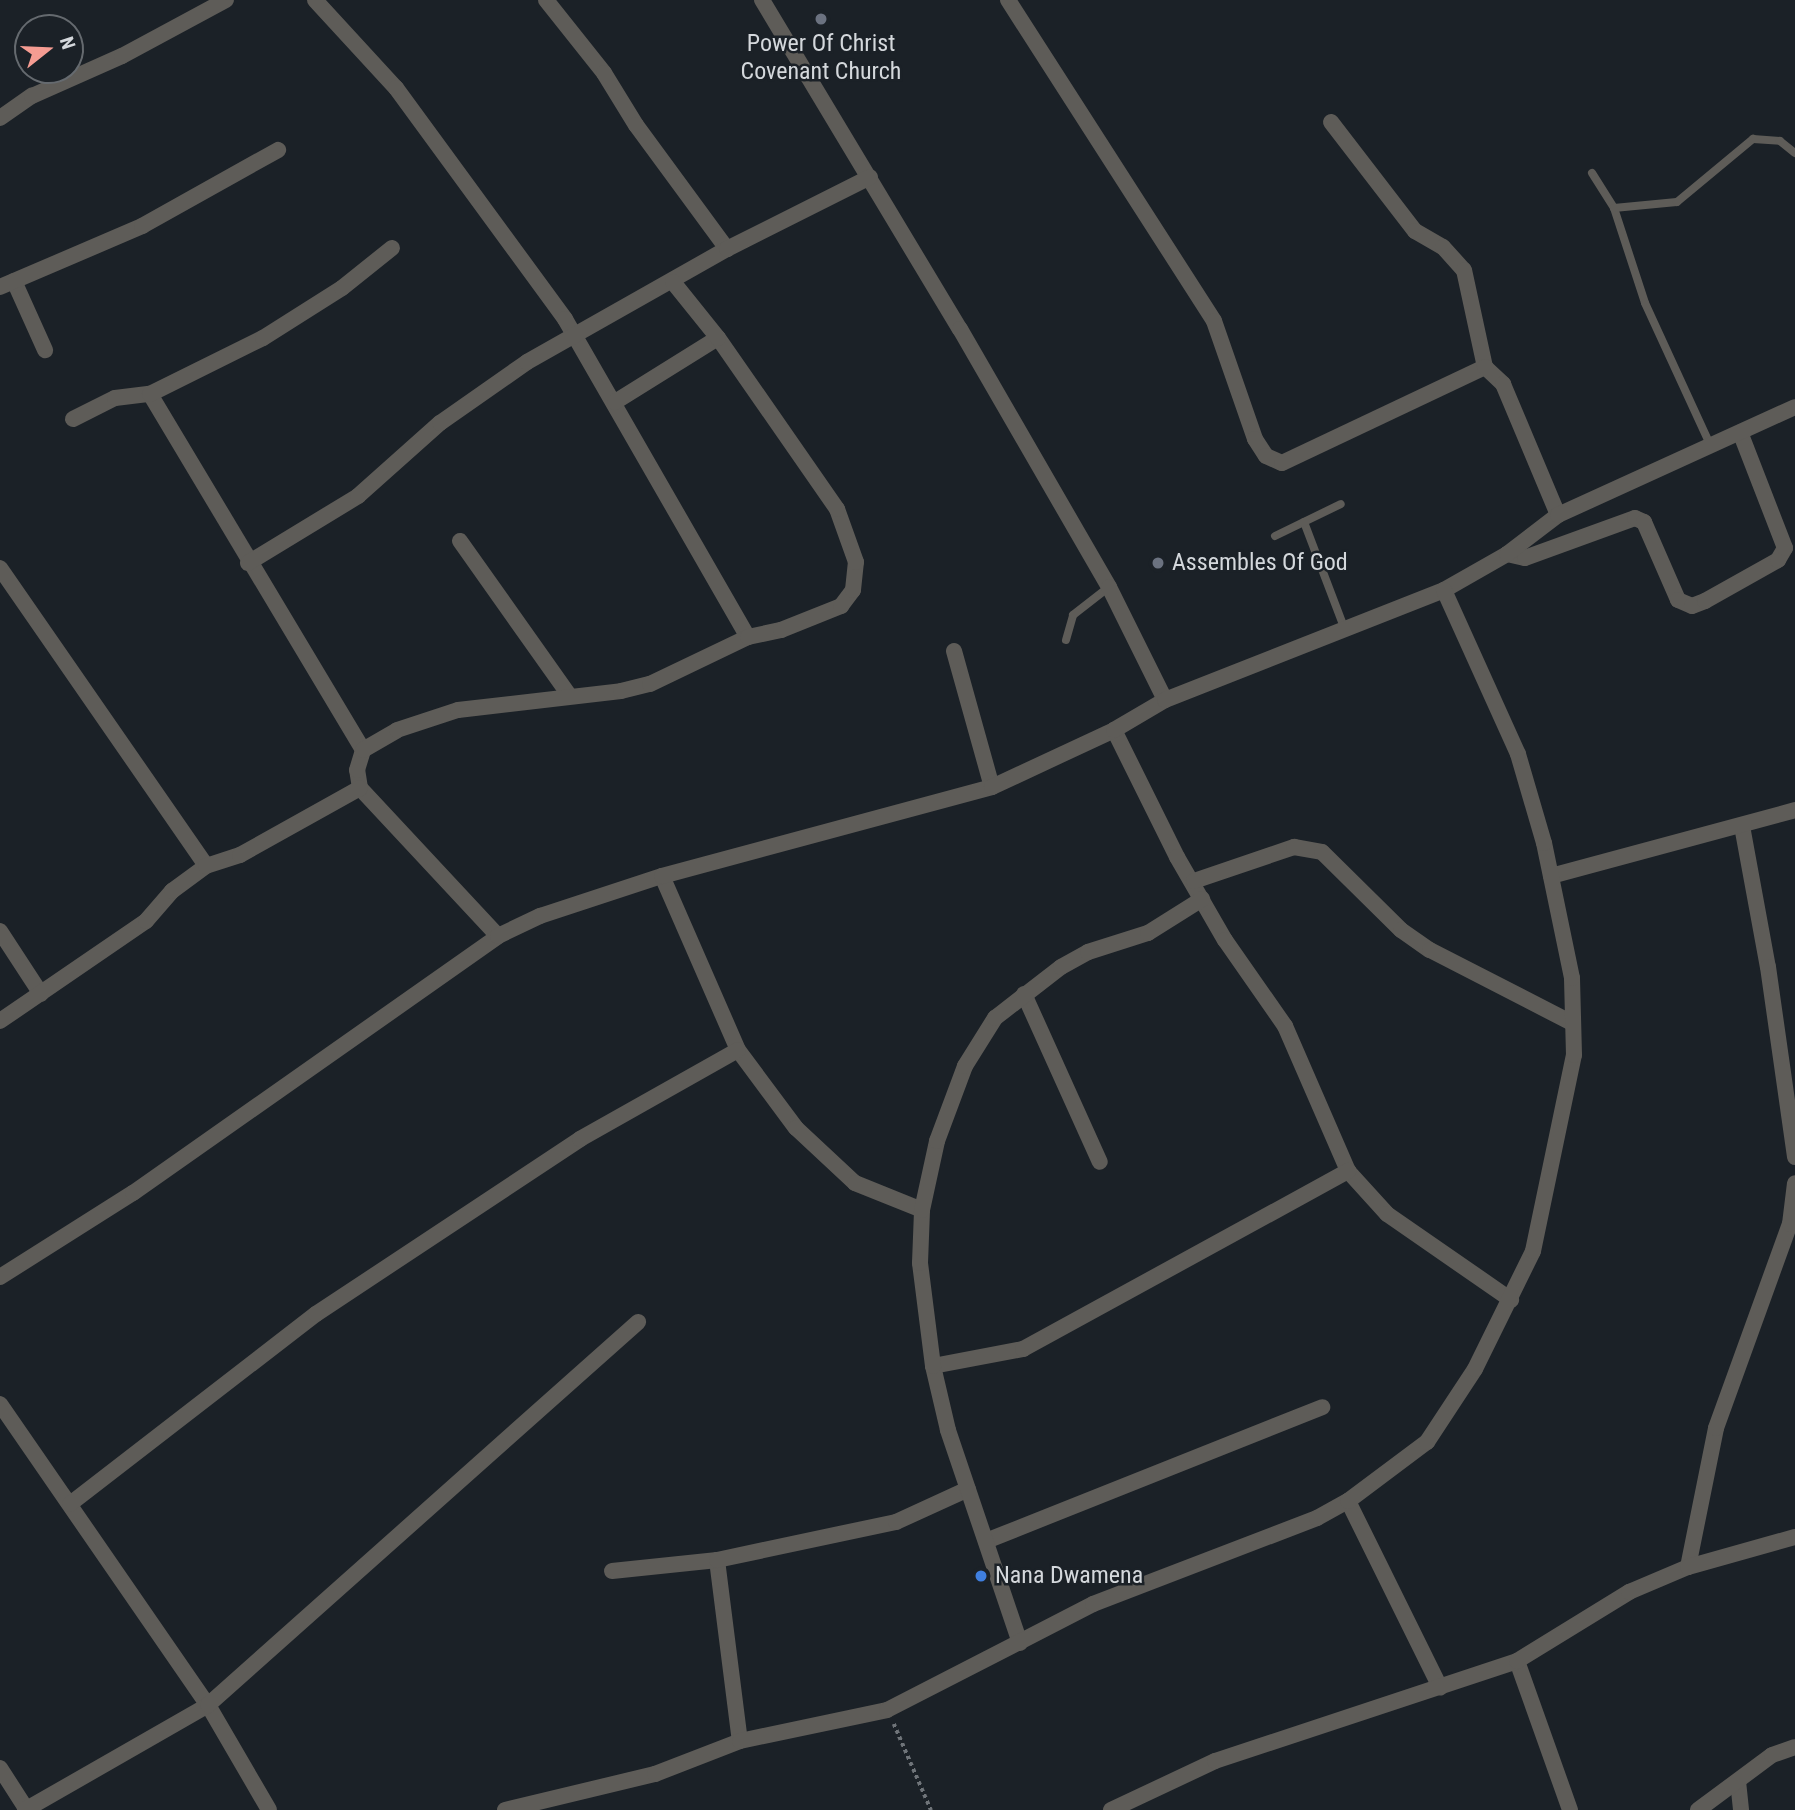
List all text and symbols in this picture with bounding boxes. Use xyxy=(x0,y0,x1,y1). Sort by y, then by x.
marker: Power Of Christ Covenant Church xyxy=(813,11,829,27)
north arrow xyxy=(14,14,84,84)
place label: Power Of Christ Covenant Church xyxy=(741,30,901,86)
text: N xyxy=(55,34,80,52)
place label: Assembles Of God xyxy=(1172,549,1348,577)
marker: Assembles Of God xyxy=(1150,555,1166,571)
place label: Nana Dwamena xyxy=(995,1562,1143,1590)
marker: Nana Dwamena xyxy=(973,1568,989,1584)

